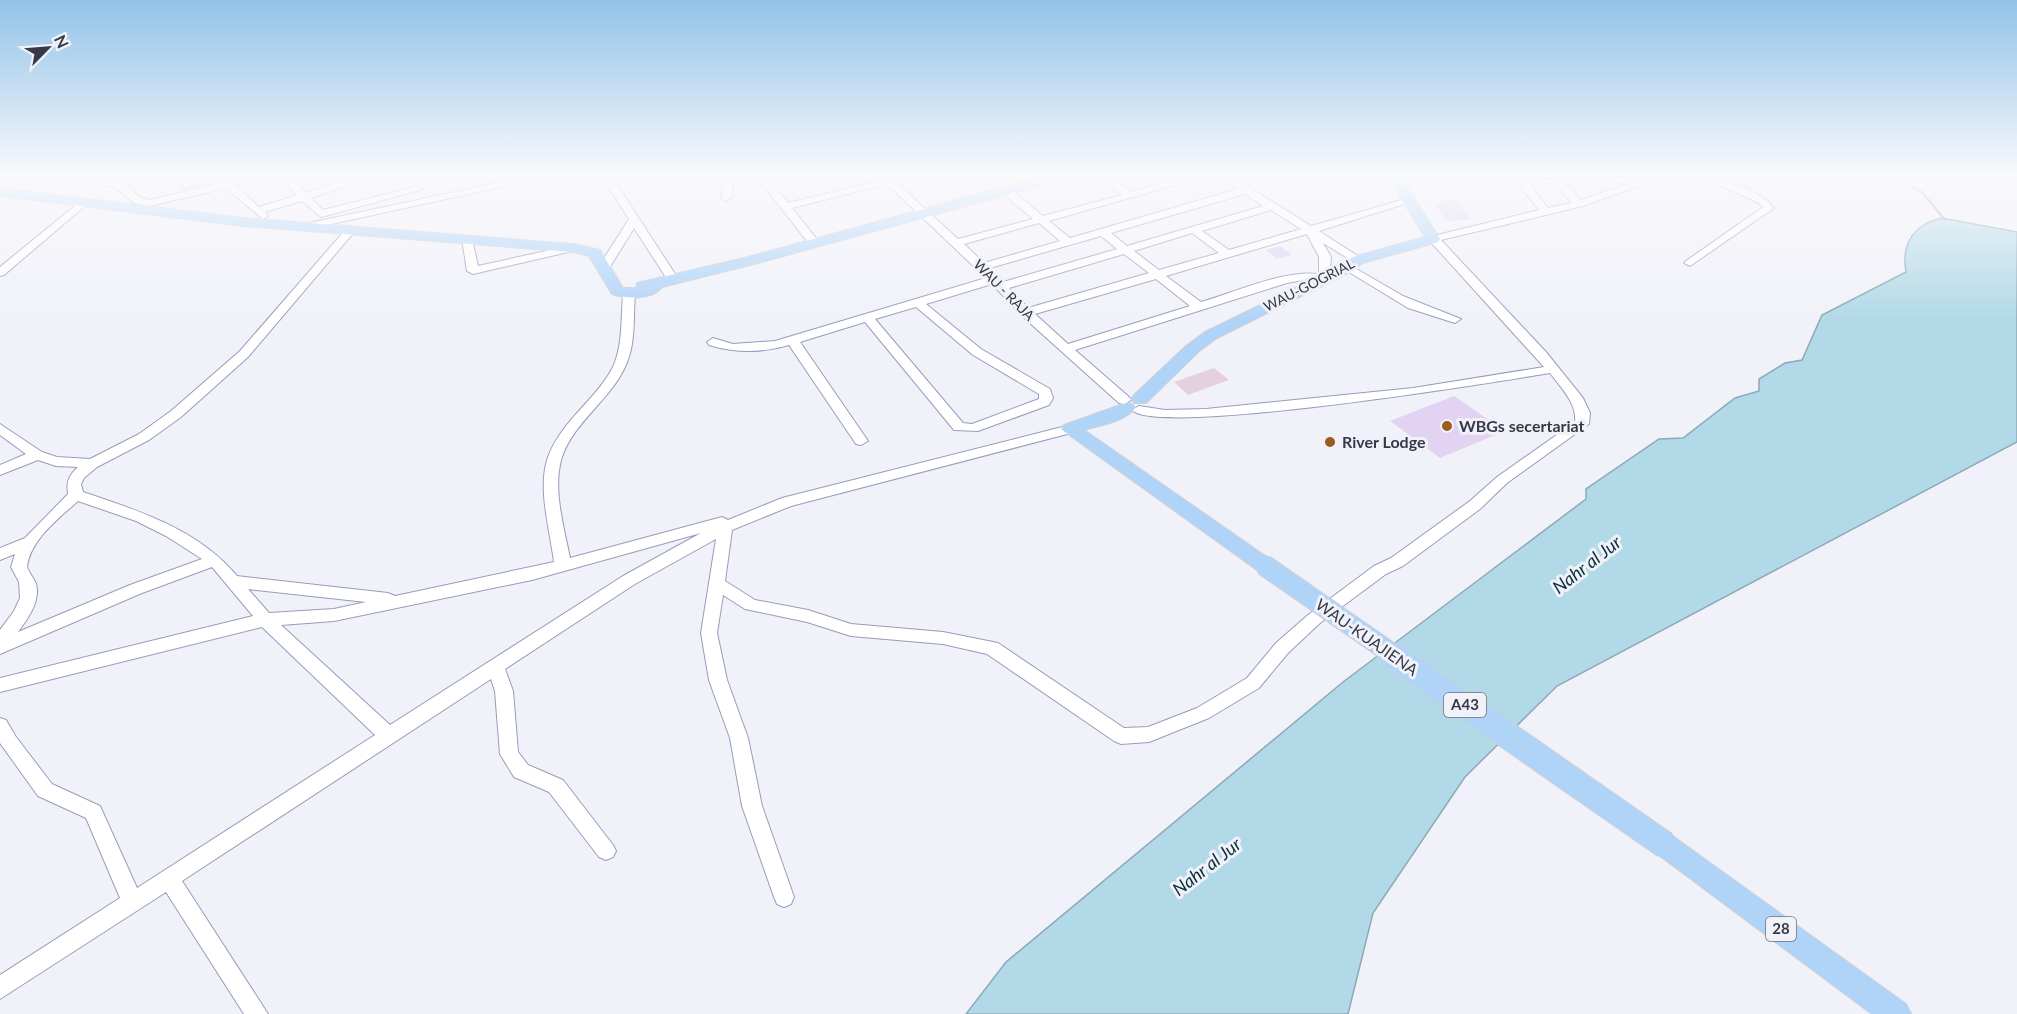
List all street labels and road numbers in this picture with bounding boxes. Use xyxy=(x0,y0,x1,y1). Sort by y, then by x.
street label: WAU-GOGRIAL xyxy=(1261,254,1357,315)
street label: WAU - RAJA xyxy=(970,256,1039,324)
street label: WAU-KUAJIENA xyxy=(1312,594,1422,679)
road number: A43 xyxy=(1444,693,1486,717)
road number: 28 xyxy=(1766,917,1796,941)

